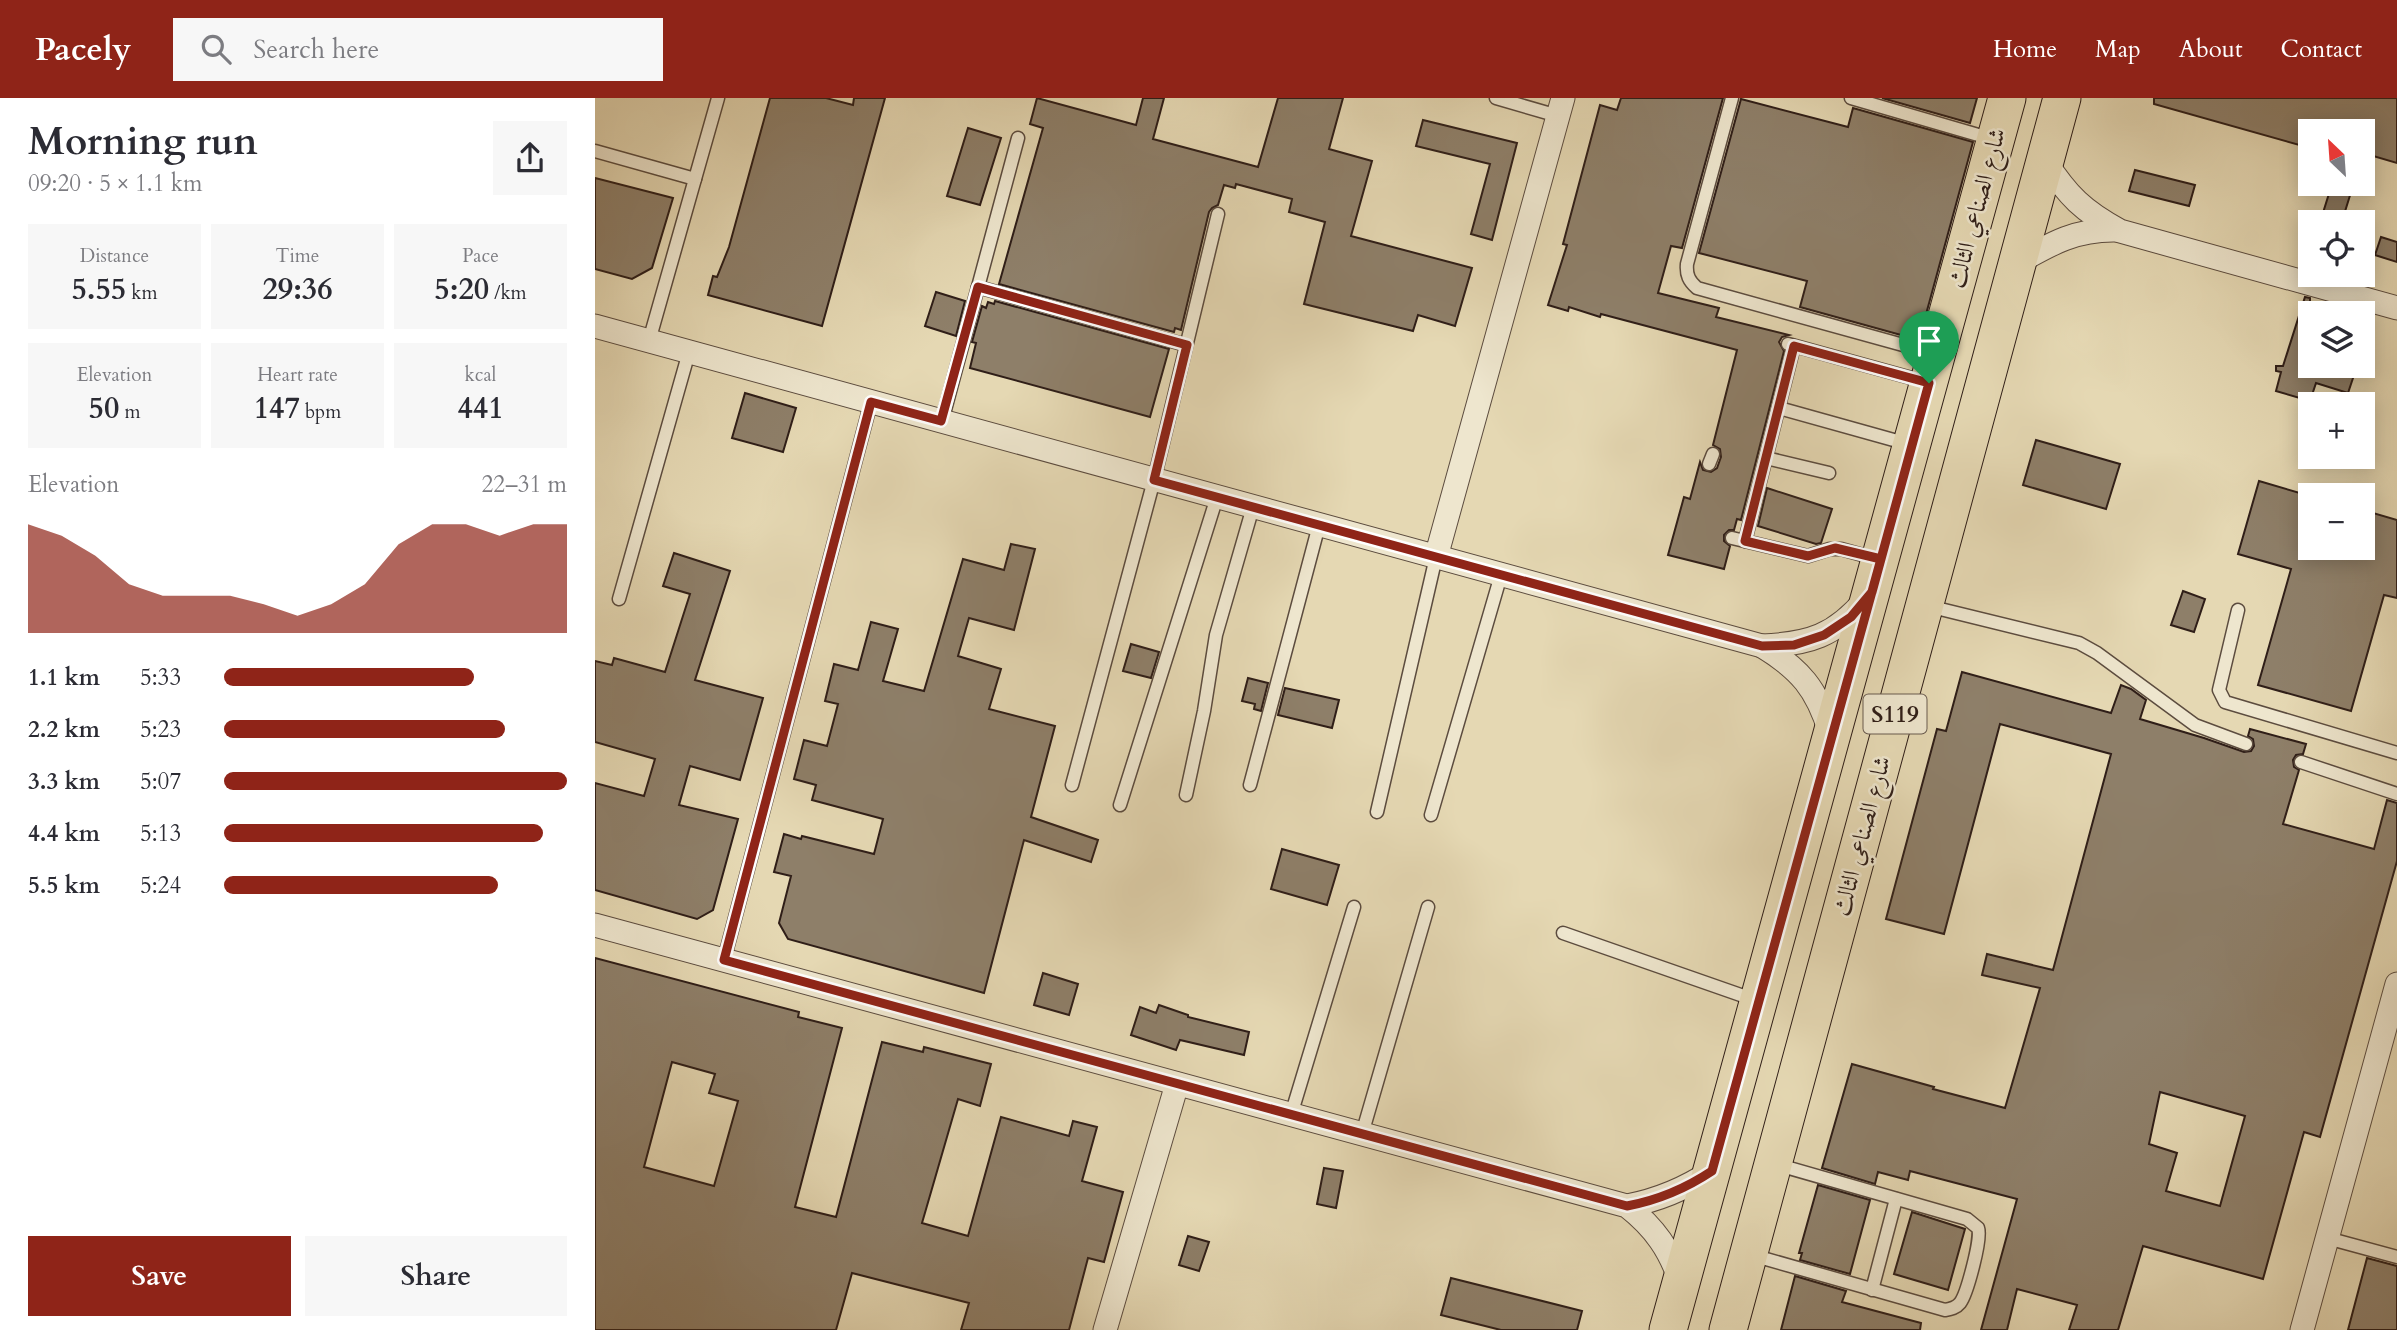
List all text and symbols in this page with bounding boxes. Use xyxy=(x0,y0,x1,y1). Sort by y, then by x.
search box xyxy=(173,18,663,81)
text: Pacely xyxy=(35,27,131,72)
icon: search xyxy=(197,30,235,68)
text: Search here xyxy=(253,32,379,67)
text: Home xyxy=(1993,33,2057,66)
text: Map xyxy=(2095,33,2141,66)
text: About xyxy=(2179,33,2243,66)
text: Contact xyxy=(2281,33,2362,66)
text: Morning run xyxy=(28,116,258,168)
north arrow xyxy=(2298,119,2375,196)
map controls xyxy=(2298,119,2375,560)
button: share xyxy=(493,121,567,195)
street label: شارع الصناعي الثالث xyxy=(1940,124,2017,293)
text: 09:20 · 5 × 1.1 km xyxy=(28,168,202,199)
button: locate xyxy=(2298,210,2375,287)
text: Distance xyxy=(80,243,149,269)
text: Time xyxy=(276,243,319,269)
text: Pace xyxy=(462,243,499,269)
text: 5.55 xyxy=(71,269,126,310)
text: 29:36 xyxy=(262,269,333,310)
text: 5:20 xyxy=(434,269,489,310)
text: km xyxy=(126,280,158,306)
text: /km xyxy=(489,280,527,306)
button: layers xyxy=(2298,301,2375,378)
pin xyxy=(1899,311,1959,383)
icon: arrive xyxy=(1910,322,1948,360)
text: Elevation xyxy=(77,362,152,388)
text: Heart rate xyxy=(257,362,338,388)
text: kcal xyxy=(465,362,496,388)
text: 50 xyxy=(89,388,119,429)
text: 147 xyxy=(254,388,300,429)
text: 441 xyxy=(457,388,504,429)
button: + xyxy=(2298,392,2375,469)
text: m xyxy=(119,399,140,425)
text: bpm xyxy=(300,399,341,425)
text: Elevation xyxy=(28,469,119,500)
text: 22–31 m xyxy=(482,469,567,500)
button: − xyxy=(2298,483,2375,560)
text: 1.1 km xyxy=(28,662,100,693)
text: 5:33 xyxy=(140,662,181,693)
road number: S119 xyxy=(1863,694,1927,734)
text: 2.2 km xyxy=(28,714,100,745)
text: 5:23 xyxy=(140,714,181,745)
street label: شارع الصناعي الثالث xyxy=(1825,752,1902,921)
text: 3.3 km xyxy=(28,766,100,797)
text: 5:07 xyxy=(140,766,181,797)
text: 4.4 km xyxy=(28,818,100,849)
text: 5:13 xyxy=(140,818,181,849)
text: 5.5 km xyxy=(28,870,100,901)
text: 5:24 xyxy=(140,870,181,901)
button: Save xyxy=(28,1236,291,1316)
button: Share xyxy=(305,1236,567,1316)

